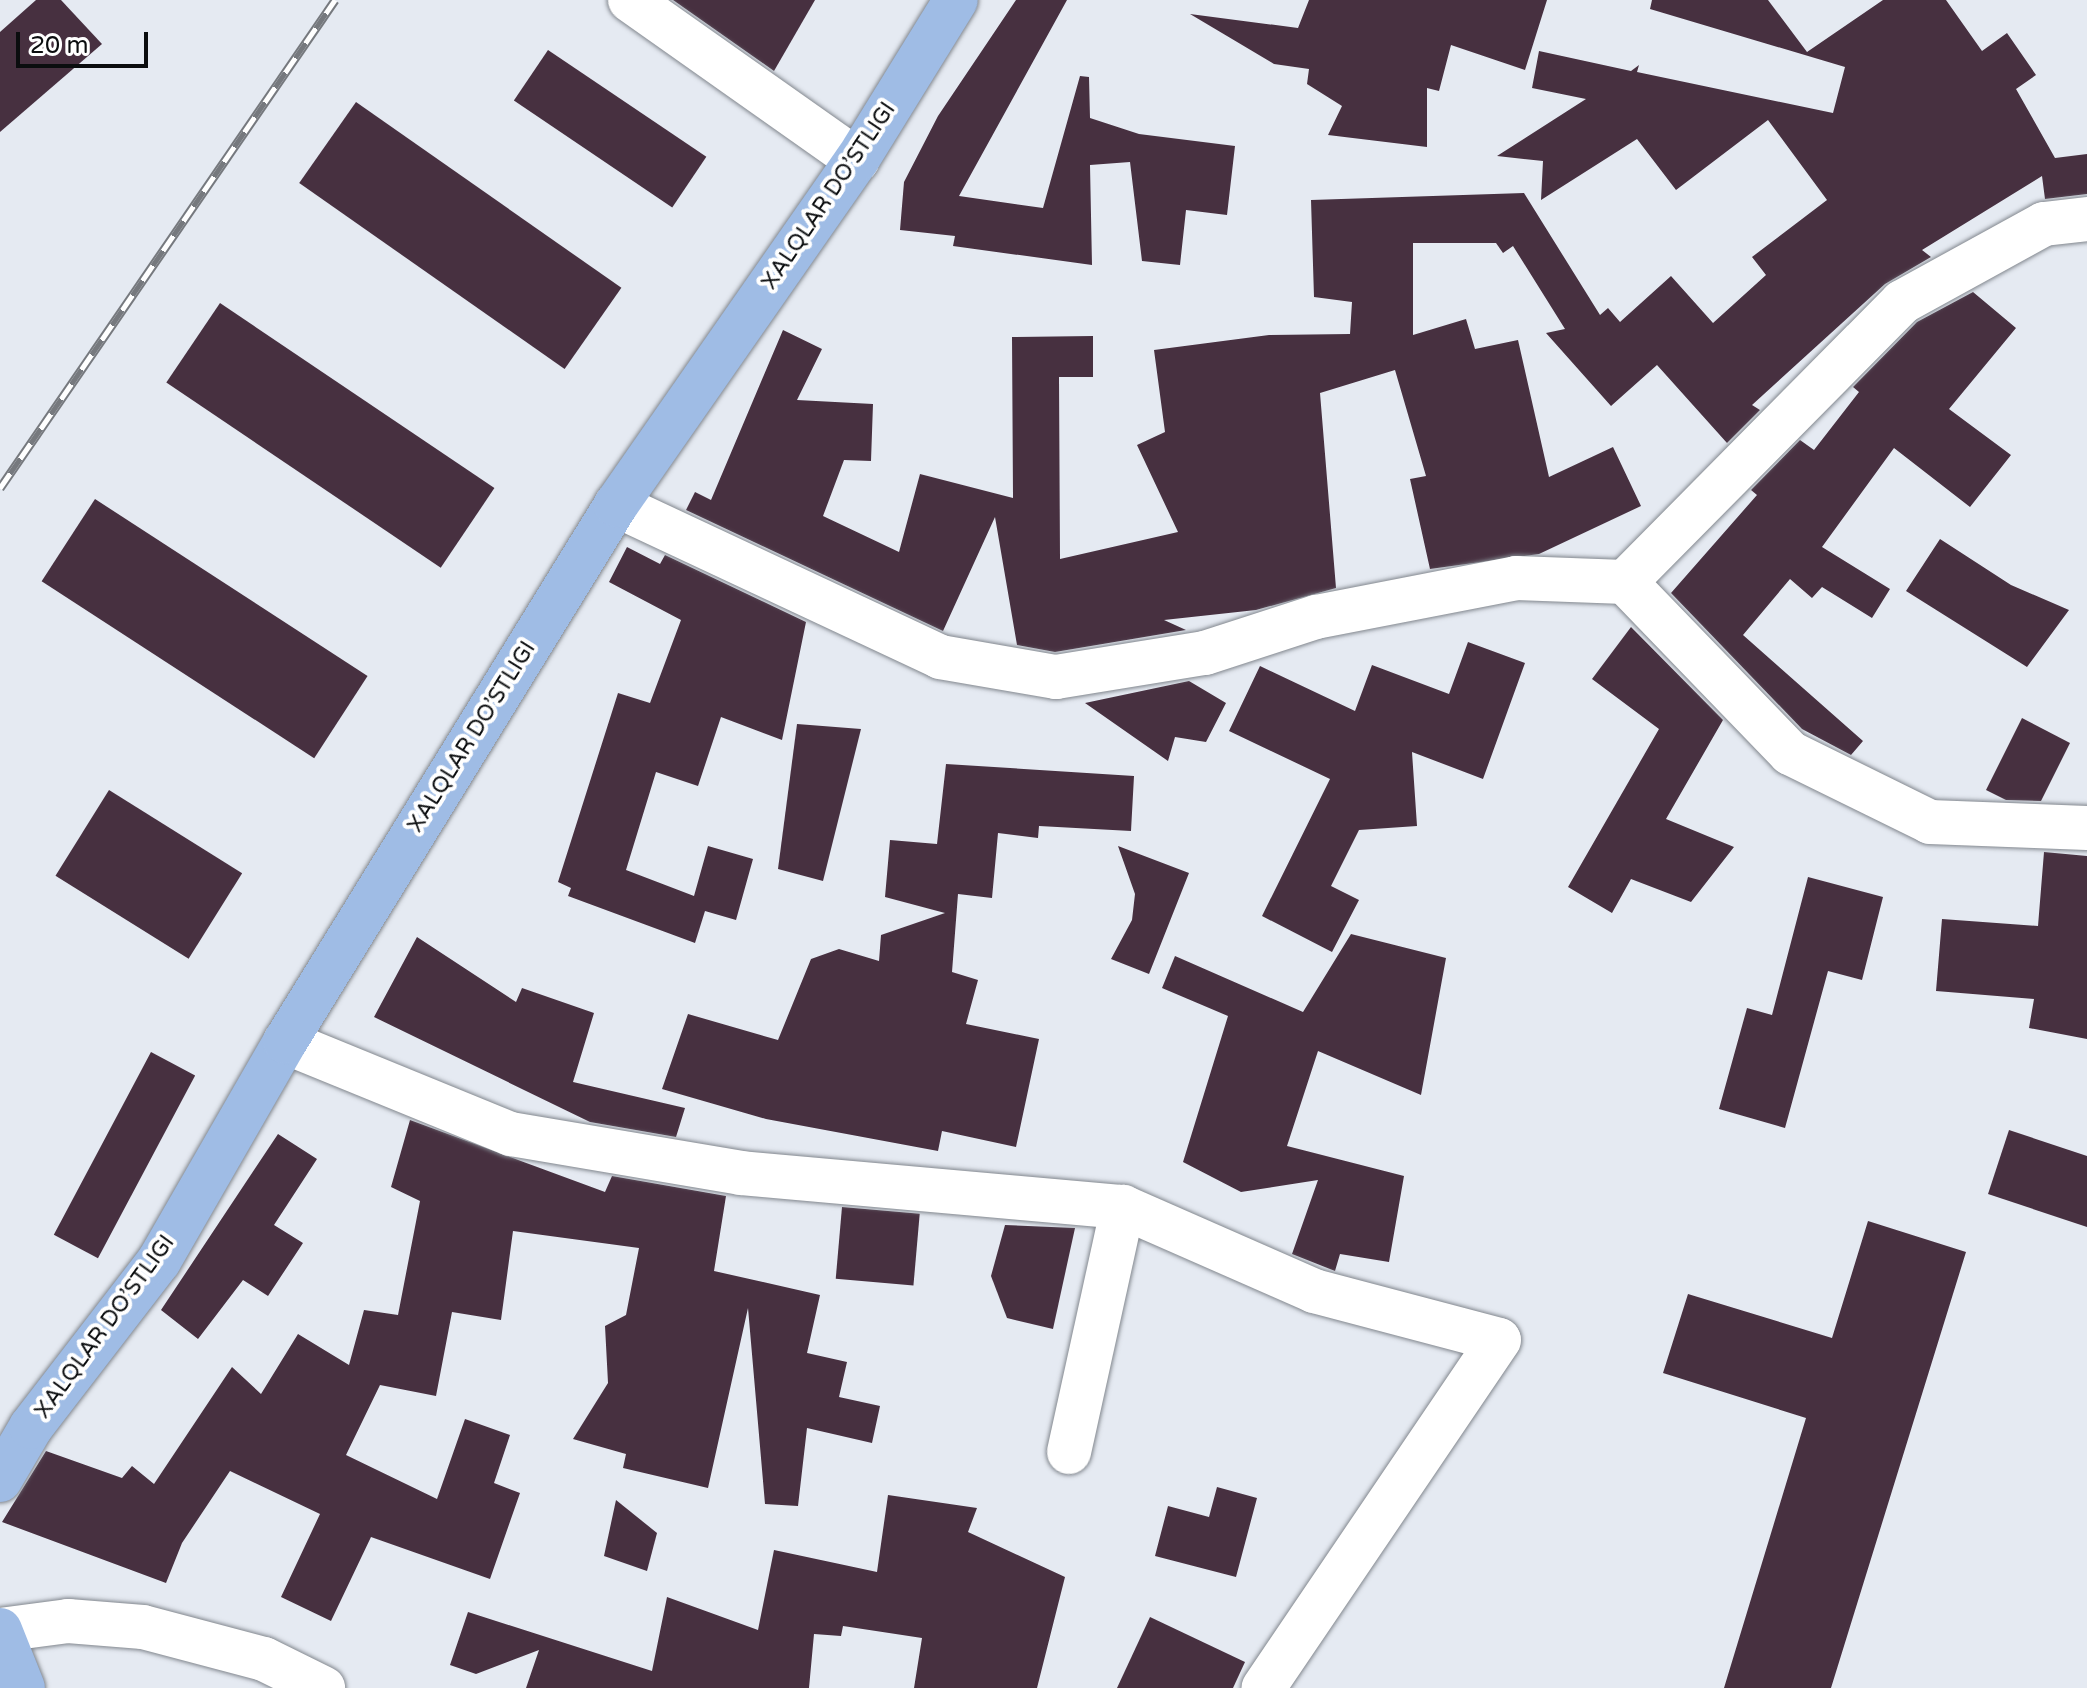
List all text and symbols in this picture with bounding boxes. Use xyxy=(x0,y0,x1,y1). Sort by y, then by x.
scale bar xyxy=(20,16,152,66)
text: 20 m xyxy=(30,31,88,60)
street label: XALQLAR DO’STLIGI xyxy=(757,97,901,295)
street label: XALQLAR DO’STLIGI xyxy=(402,637,542,837)
street label: XALQLAR DO’STLIGI xyxy=(30,1230,180,1424)

